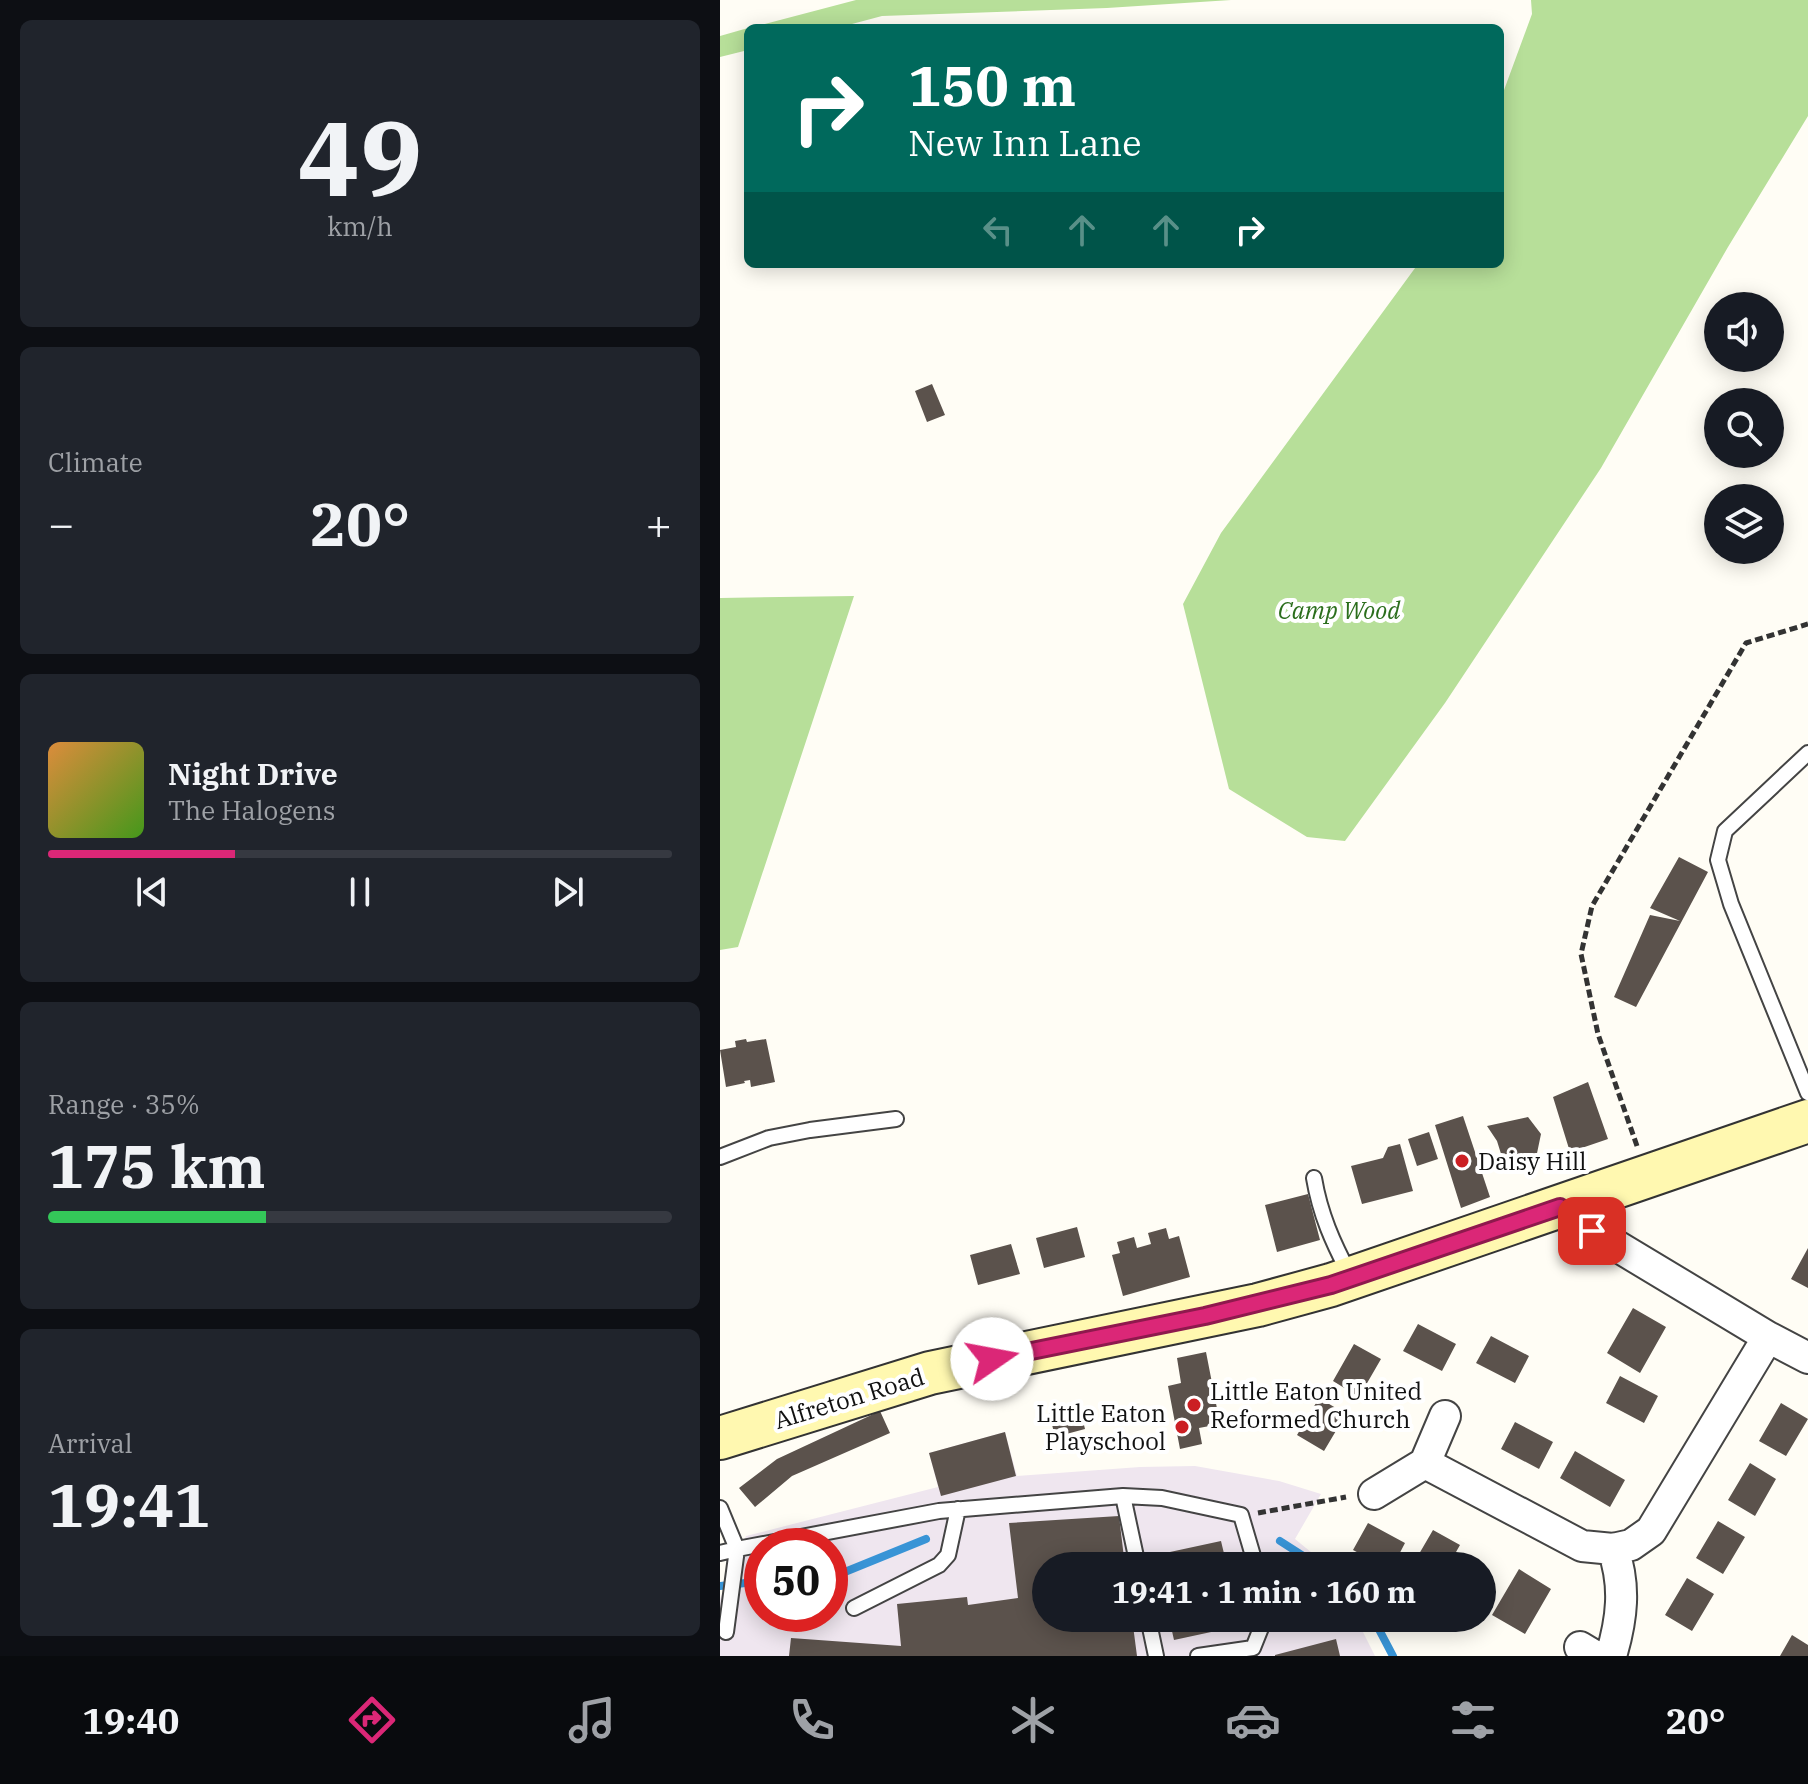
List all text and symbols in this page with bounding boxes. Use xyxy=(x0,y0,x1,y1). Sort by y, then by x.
text: 150 m xyxy=(908,49,1076,121)
icon: right xyxy=(776,56,880,160)
text: 49 xyxy=(298,89,422,225)
text: New Inn Lane xyxy=(908,119,1142,166)
icon: left xyxy=(976,208,1020,252)
icon: ahead xyxy=(1060,208,1104,252)
icon: ahead xyxy=(1144,208,1188,252)
icon: right xyxy=(1228,208,1272,252)
text: km/h xyxy=(327,209,393,243)
map controls xyxy=(1704,292,1784,564)
button: sound xyxy=(1704,292,1784,372)
button: search xyxy=(1704,388,1784,468)
text: Climate xyxy=(48,445,143,479)
text: 20° xyxy=(310,484,410,563)
button: layers xyxy=(1704,484,1784,564)
text: − xyxy=(48,495,74,552)
text: + xyxy=(646,495,672,552)
park label: Camp Wood xyxy=(1278,594,1401,626)
text: Night Drive xyxy=(168,754,338,793)
text: The Halogens xyxy=(168,793,336,827)
icon: previous xyxy=(130,870,174,914)
icon: pause xyxy=(338,870,382,914)
icon: next xyxy=(546,870,590,914)
text: Range · 35% xyxy=(48,1087,200,1121)
text: 175 km xyxy=(48,1126,266,1205)
place label: Daisy Hill xyxy=(1478,1145,1586,1177)
marker: Daisy Hill xyxy=(1453,1152,1471,1170)
pin xyxy=(1558,1197,1626,1265)
icon: arrive xyxy=(1570,1209,1614,1253)
position arrow xyxy=(950,1317,1034,1401)
street label: Alfreton Road xyxy=(770,1360,928,1436)
place label: Little Eaton United Reformed Church xyxy=(1210,1375,1422,1435)
marker: Little Eaton United Reformed Church xyxy=(1185,1396,1203,1414)
place label: Little Eaton Playschool xyxy=(1036,1397,1166,1457)
marker: Little Eaton Playschool xyxy=(1173,1418,1191,1436)
text: Arrival xyxy=(48,1426,133,1460)
text: 19:41 xyxy=(48,1465,210,1544)
speed limit sign: 50 xyxy=(744,1528,848,1632)
text: 19:41 · 1 min · 160 m xyxy=(1112,1572,1416,1611)
icon: directions xyxy=(344,1692,400,1748)
icon: music xyxy=(564,1692,620,1748)
icon: phone xyxy=(784,1692,840,1748)
icon: climate xyxy=(1005,1692,1061,1748)
icon: car xyxy=(1225,1692,1281,1748)
icon: filters xyxy=(1445,1692,1501,1748)
text: 19:40 xyxy=(82,1697,179,1744)
text: 20° xyxy=(1666,1697,1726,1744)

